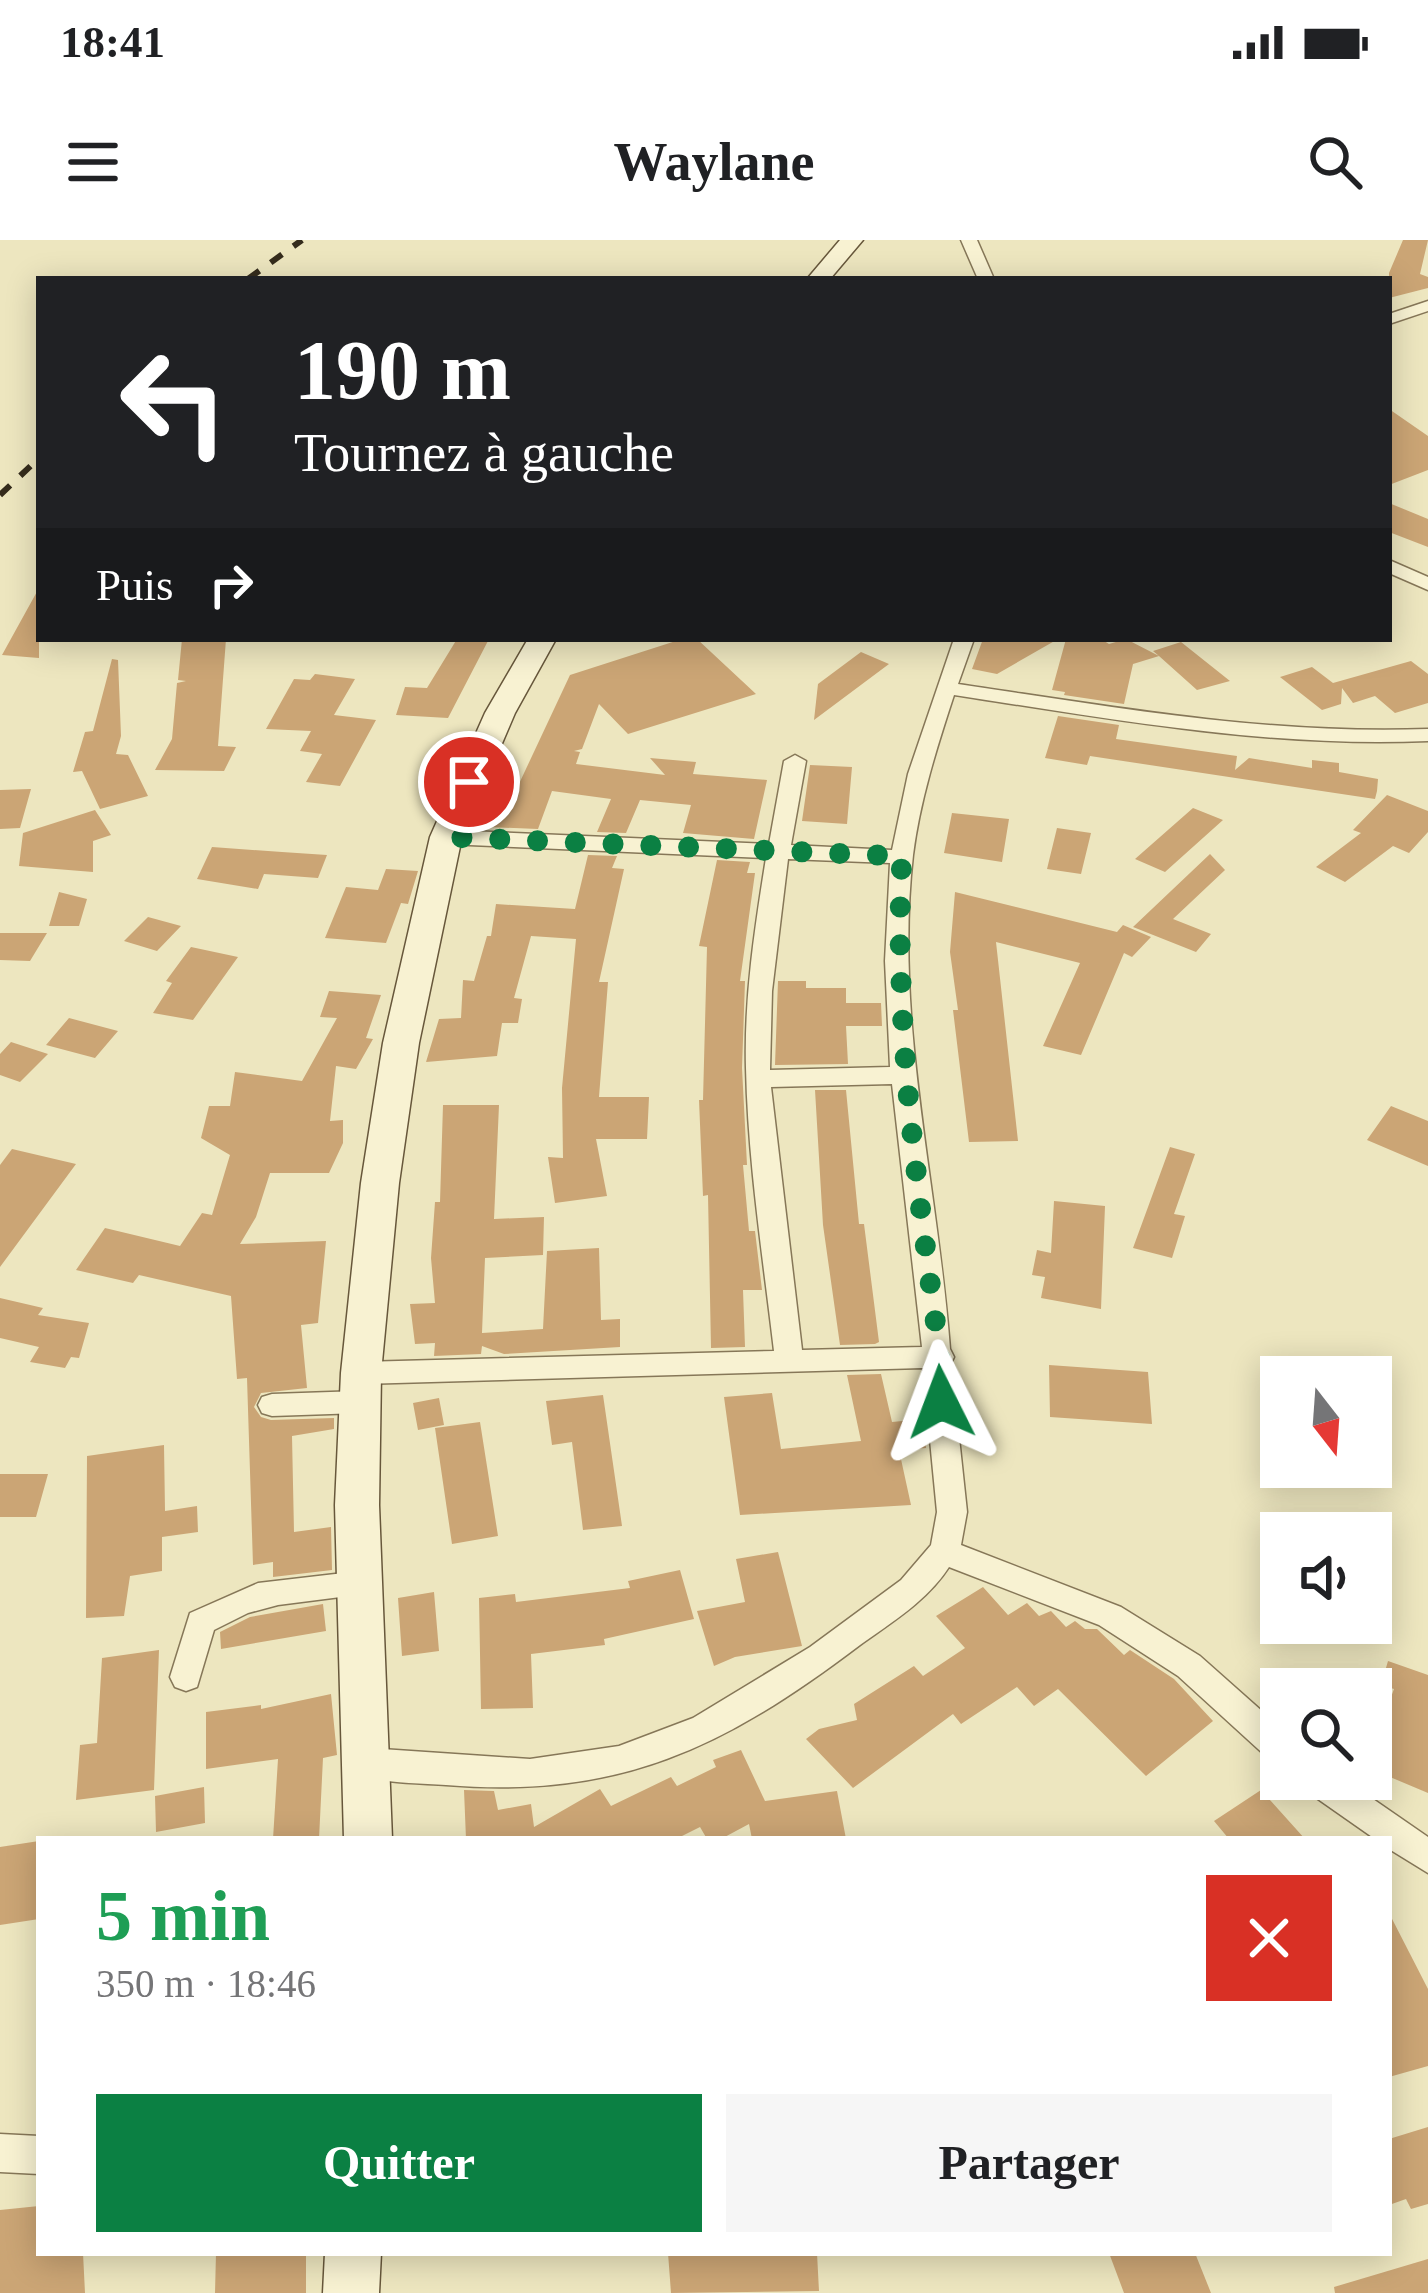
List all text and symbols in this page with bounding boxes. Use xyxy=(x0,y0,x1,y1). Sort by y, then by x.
text: 18:41 xyxy=(60,17,165,67)
icon: menu xyxy=(60,129,126,195)
icon: search xyxy=(1302,129,1368,195)
text: Waylane xyxy=(613,132,815,192)
icon: left xyxy=(96,324,252,480)
text: 190 m xyxy=(294,324,511,417)
text: Tournez à gauche xyxy=(294,423,674,483)
icon: right xyxy=(198,552,264,618)
text: Puis xyxy=(96,560,174,610)
pin xyxy=(418,731,520,833)
icon: arrive xyxy=(436,749,502,815)
position arrow xyxy=(878,1339,1004,1465)
north arrow xyxy=(1260,1356,1392,1488)
map controls xyxy=(1260,1356,1392,1800)
button: sound xyxy=(1260,1512,1392,1644)
button: search xyxy=(1260,1668,1392,1800)
button: close xyxy=(1206,1875,1332,2001)
text: 5 min xyxy=(96,1876,270,1956)
text: 350 m · 18:46 xyxy=(96,1962,316,2005)
button: Quitter xyxy=(96,2094,702,2232)
button: Partager xyxy=(726,2094,1332,2232)

